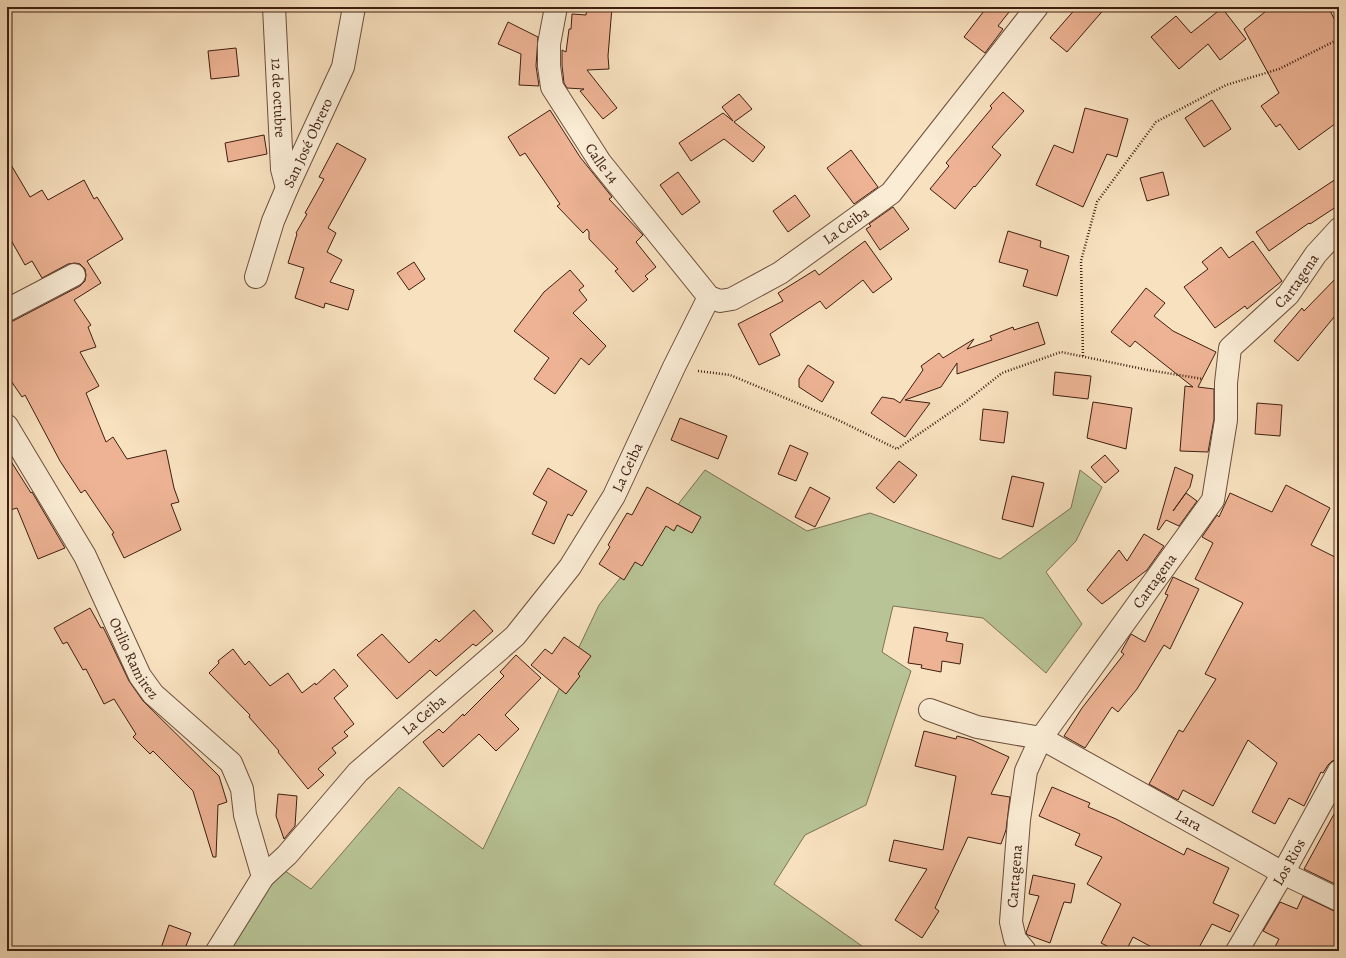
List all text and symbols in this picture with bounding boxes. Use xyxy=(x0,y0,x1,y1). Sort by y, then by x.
street label: 12 de octubre xyxy=(267,57,290,139)
street label: San José Obrero xyxy=(278,95,337,191)
street label: Calle 14 xyxy=(580,139,623,188)
street label: La Ceiba xyxy=(819,202,873,249)
street label: Cartagena xyxy=(1270,250,1323,313)
street label: La Ceiba xyxy=(607,439,647,495)
street label: Cartagena xyxy=(1128,549,1181,613)
street label: Otilio Ramirez xyxy=(104,614,163,704)
street label: La Ceiba xyxy=(398,690,450,740)
street label: Lara xyxy=(1172,805,1205,836)
street label: Los Rios xyxy=(1268,835,1310,889)
street label: Cartagena xyxy=(1002,844,1027,909)

